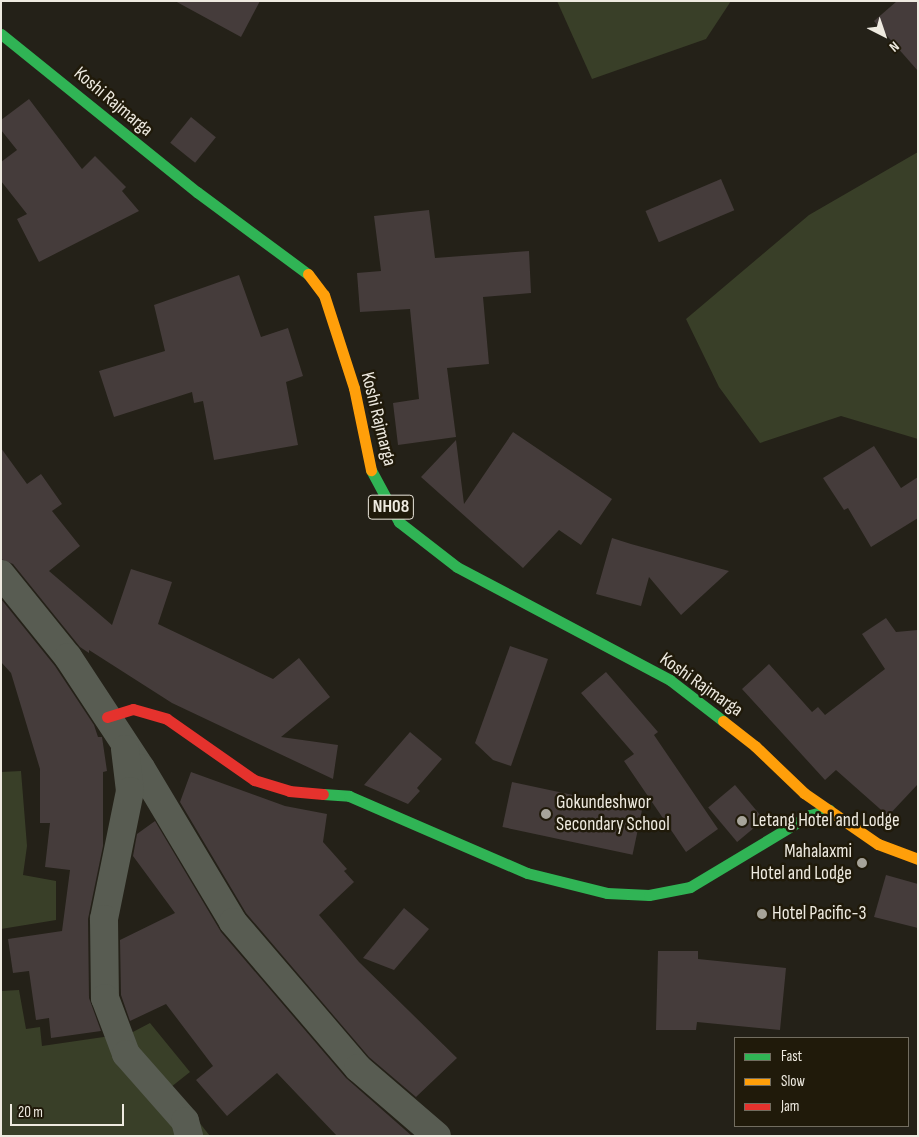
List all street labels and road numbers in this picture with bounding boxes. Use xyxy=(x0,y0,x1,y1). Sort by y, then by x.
street label: Koshi Rajmarga xyxy=(69,62,157,142)
street label: Koshi Rajmarga xyxy=(355,370,401,468)
road number: NH08 xyxy=(367,492,415,522)
street label: Koshi Rajmarga xyxy=(655,648,747,722)

